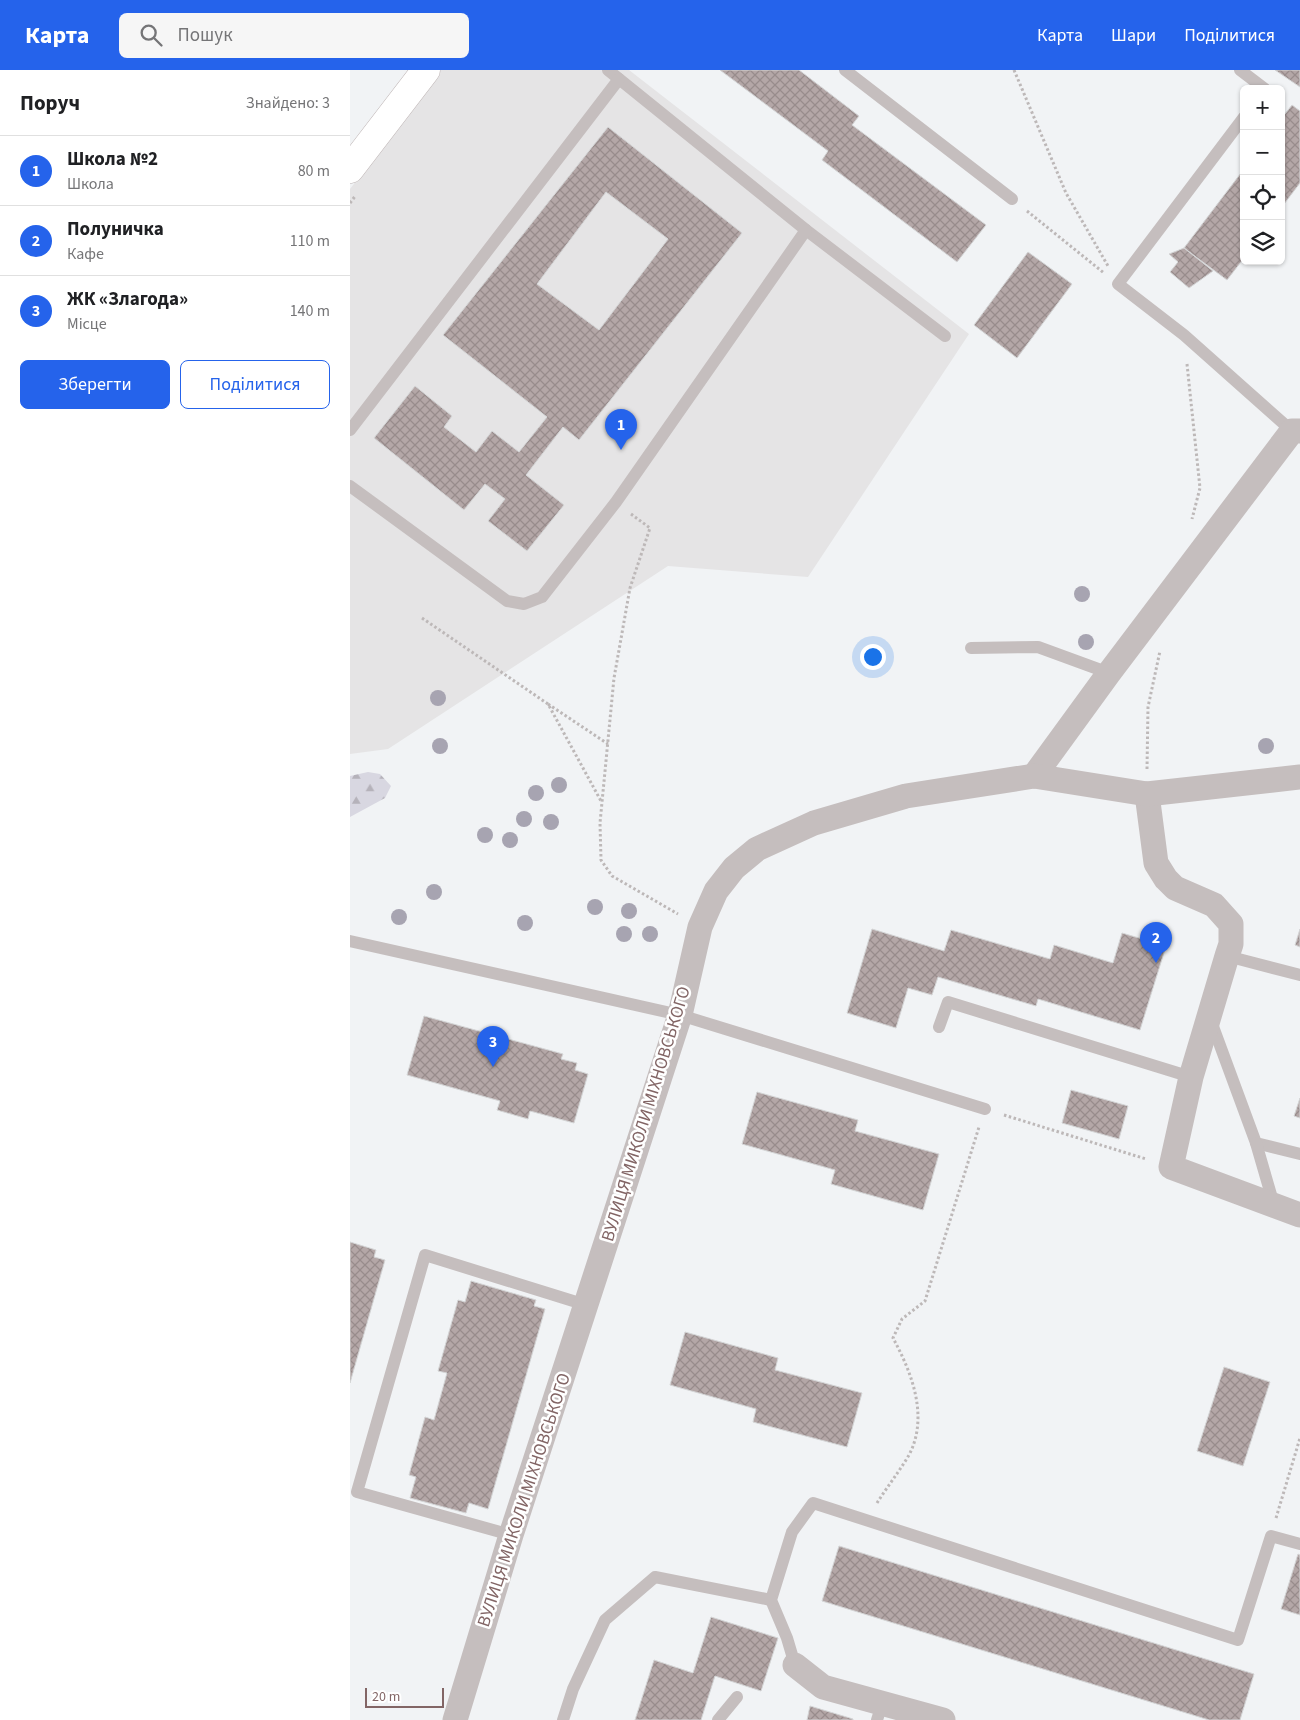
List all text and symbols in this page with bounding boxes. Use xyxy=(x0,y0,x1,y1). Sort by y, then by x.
search box xyxy=(119,13,469,58)
text: Карта xyxy=(25,18,89,53)
icon: search xyxy=(137,21,165,49)
text: Пошук xyxy=(177,22,233,49)
text: Карта xyxy=(1037,23,1083,48)
text: Шари xyxy=(1111,23,1156,48)
text: Поділитися xyxy=(1184,23,1275,48)
map controls xyxy=(1240,85,1285,265)
button: + xyxy=(1240,85,1285,130)
text: Поруч xyxy=(20,88,80,118)
text: Знайдено: 3 xyxy=(246,92,330,114)
button: − xyxy=(1240,130,1285,175)
text: Школа №2 xyxy=(67,146,158,173)
text: 1 xyxy=(32,160,40,182)
text: 80 m xyxy=(298,160,330,182)
text: Школа xyxy=(67,173,114,195)
button: locate xyxy=(1240,175,1285,220)
text: Полуничка xyxy=(67,216,164,243)
button: layers xyxy=(1240,220,1285,265)
text: 2 xyxy=(32,230,40,252)
text: 110 m xyxy=(290,230,330,252)
text: Кафе xyxy=(67,243,104,265)
text: ЖК «Злагода» xyxy=(67,286,188,313)
text: 3 xyxy=(32,300,40,322)
text: 140 m xyxy=(290,300,330,322)
text: Місце xyxy=(67,313,107,335)
button: Зберегти xyxy=(20,360,170,409)
button: Поділитися xyxy=(180,360,330,409)
pin: 1 xyxy=(605,409,637,450)
your location xyxy=(860,644,886,670)
pin: 2 xyxy=(1140,922,1172,963)
street label: ВУЛИЦЯ МИКОЛИ МІХНОВСЬКОГО xyxy=(595,983,697,1245)
pin: 3 xyxy=(477,1026,509,1067)
street label: ВУЛИЦЯ МИКОЛИ МІХНОВСЬКОГО xyxy=(471,1370,577,1630)
scale bar xyxy=(365,1685,444,1708)
text: 20 m xyxy=(372,1687,400,1707)

